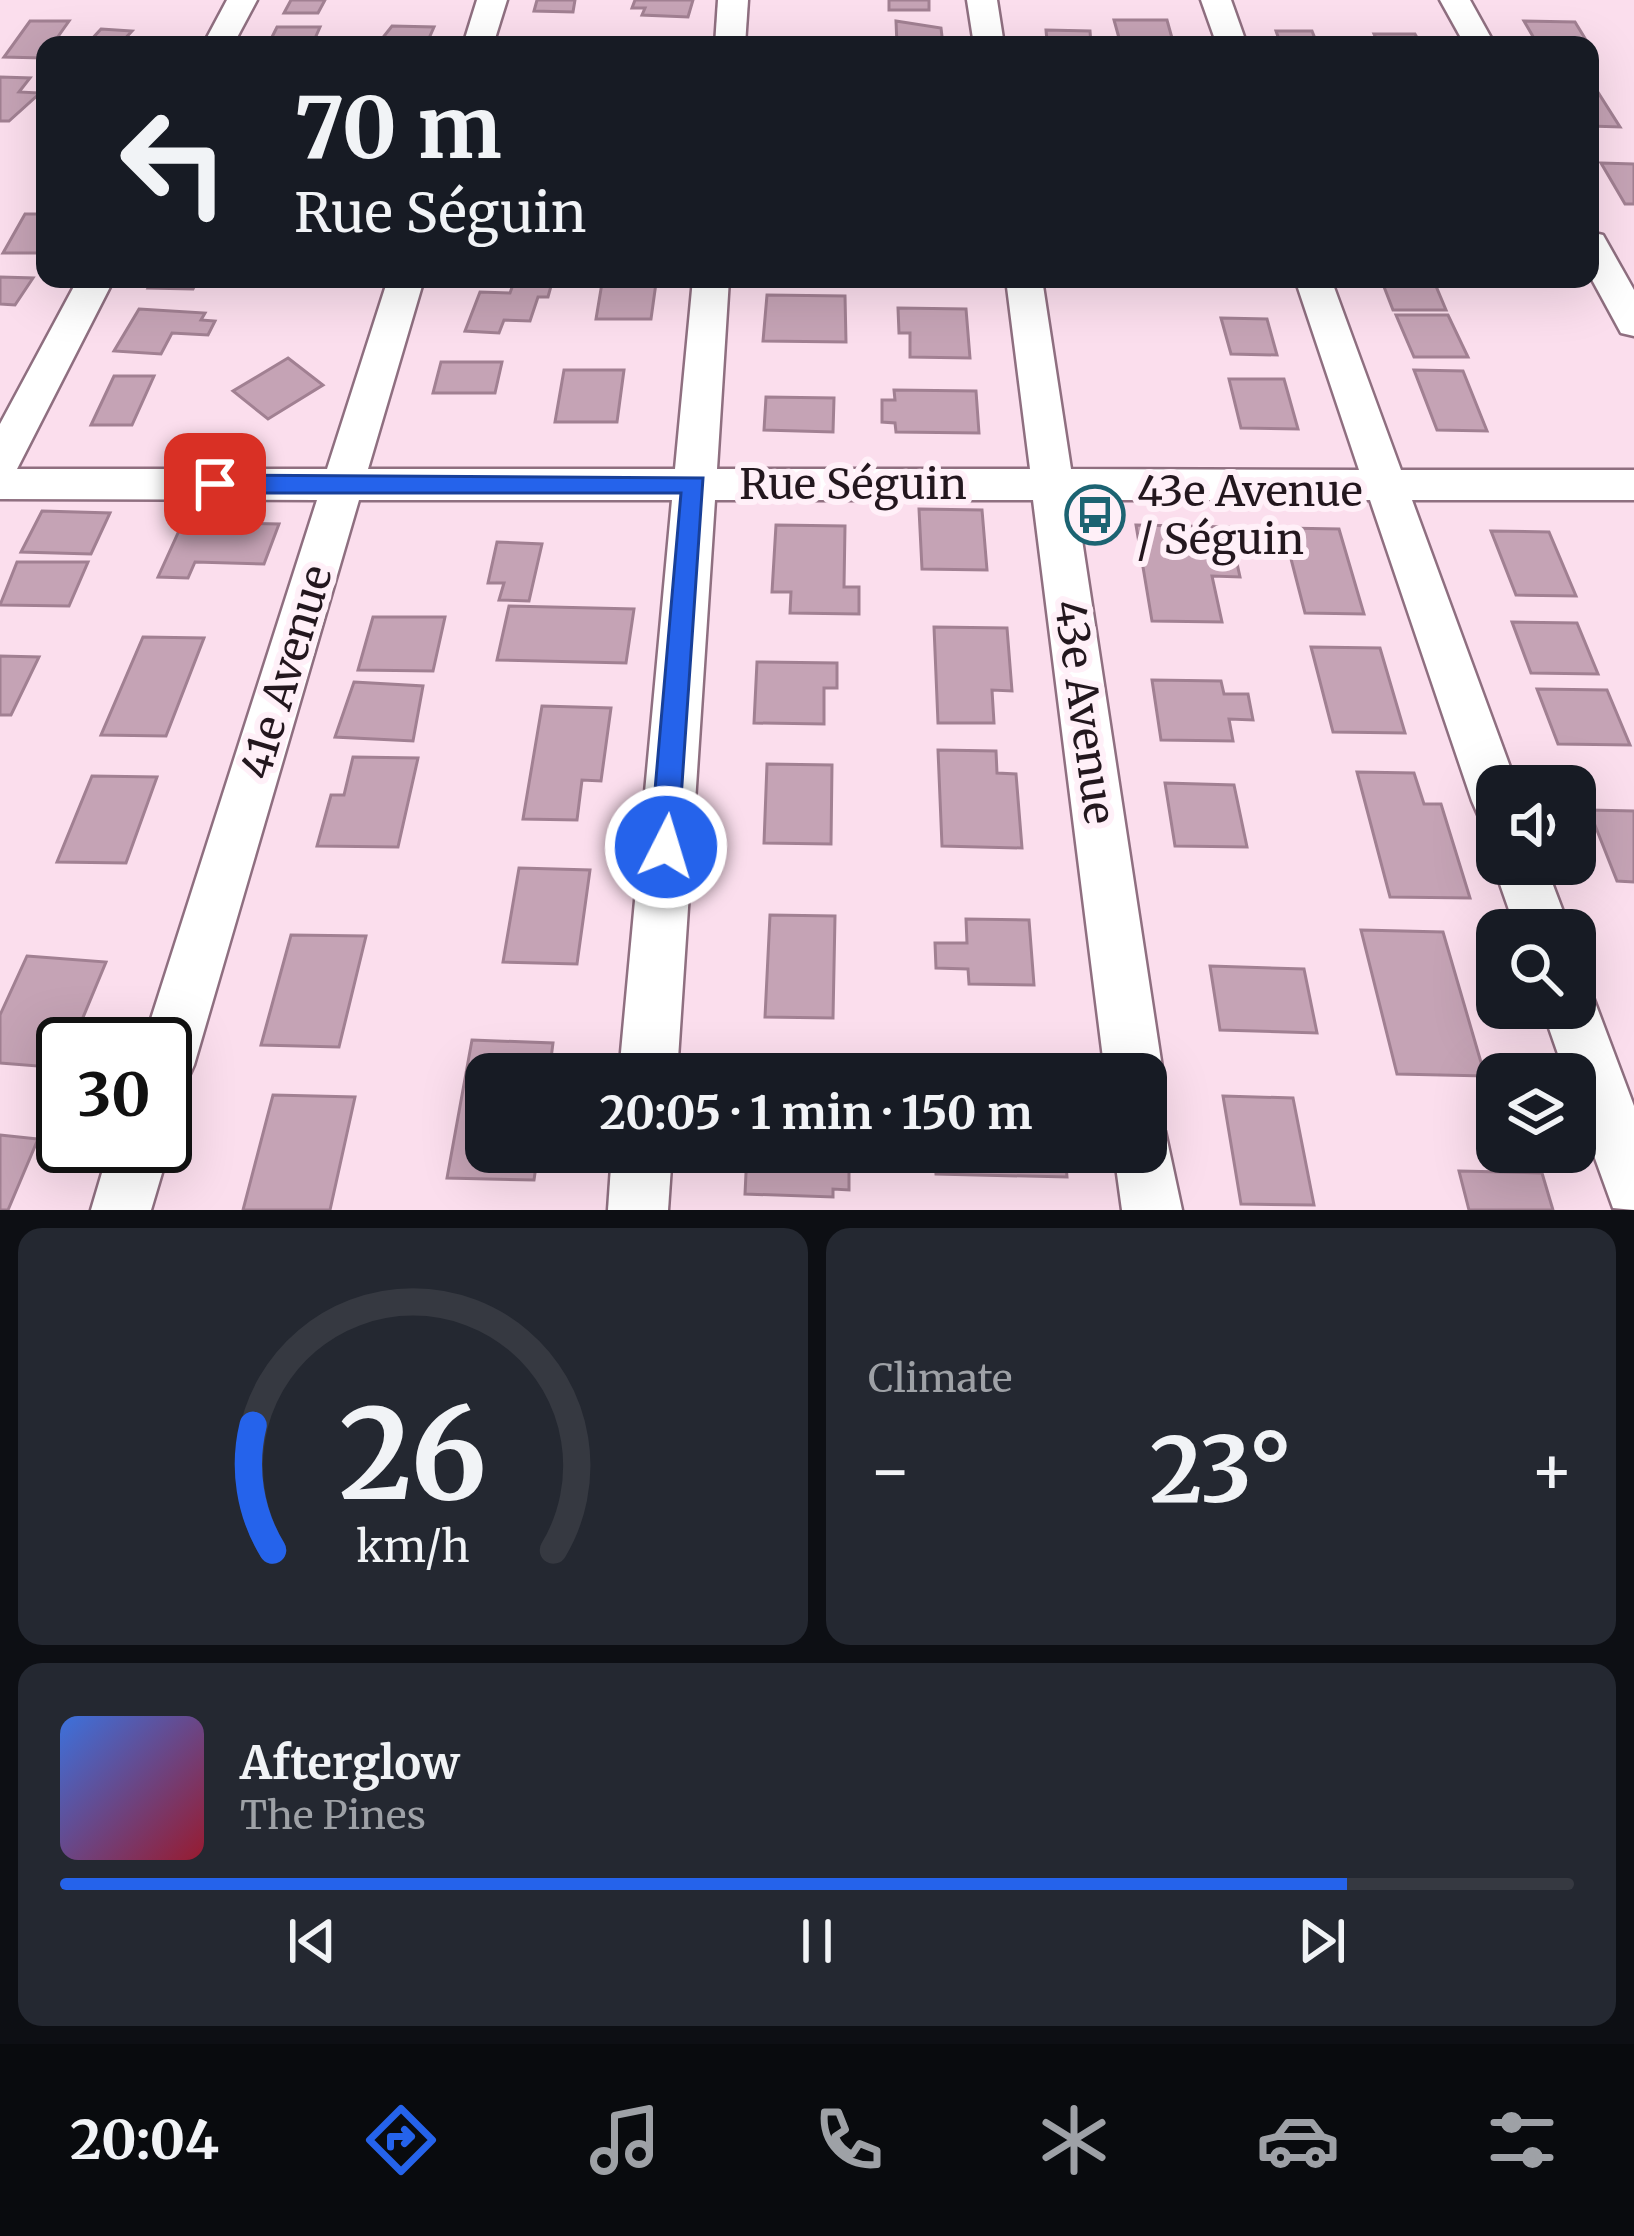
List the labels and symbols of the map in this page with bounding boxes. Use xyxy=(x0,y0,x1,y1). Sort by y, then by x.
pin xyxy=(164,433,266,535)
street label: Rue Séguin xyxy=(739,458,967,511)
place label: 43e Avenue / Séguin xyxy=(1137,465,1363,566)
bus stop icon: 43e Avenue / Séguin xyxy=(1064,484,1126,546)
street label: 41e Avenue xyxy=(229,559,343,785)
street label: 43e Avenue xyxy=(1044,597,1126,827)
position arrow xyxy=(603,784,729,910)
speed limit sign: 30 xyxy=(36,1017,192,1173)

